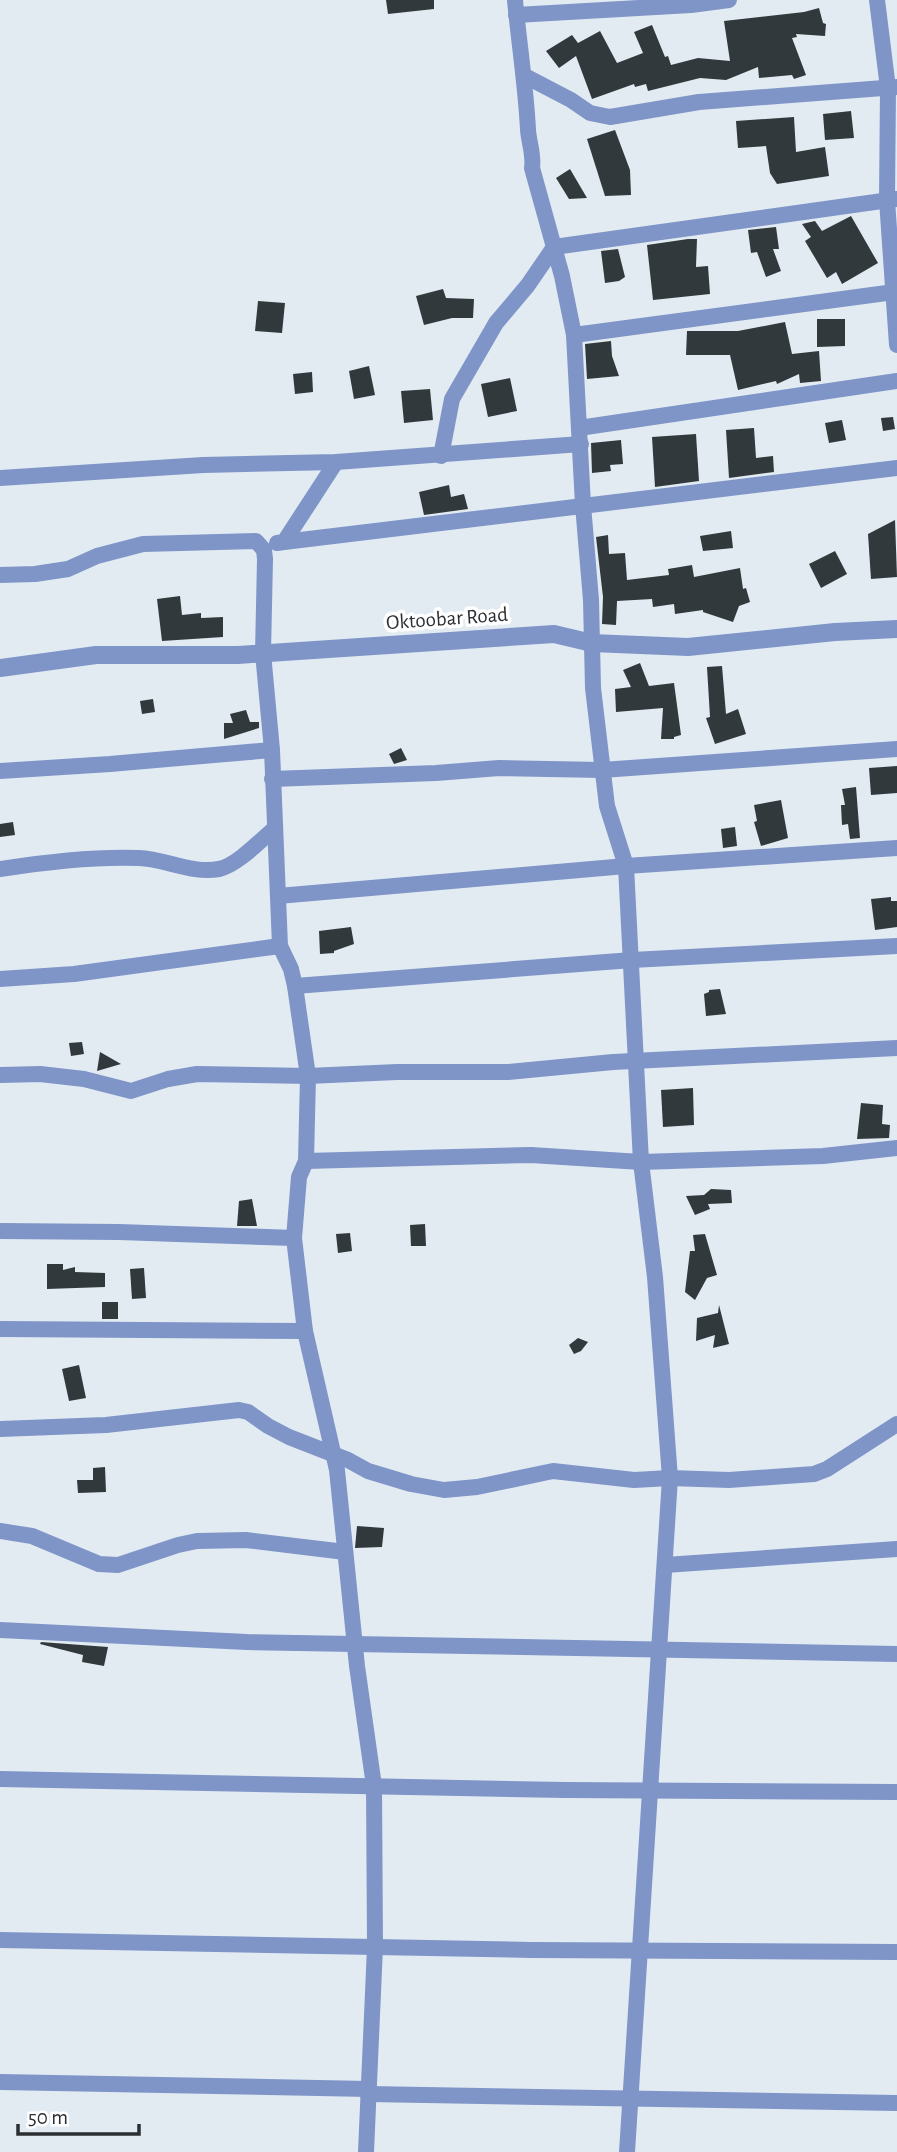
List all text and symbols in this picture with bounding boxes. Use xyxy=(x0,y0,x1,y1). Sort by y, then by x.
street label: Oktoobar Road xyxy=(385,604,509,633)
scale bar xyxy=(18,2092,138,2136)
text: 50 m xyxy=(28,2107,68,2128)

